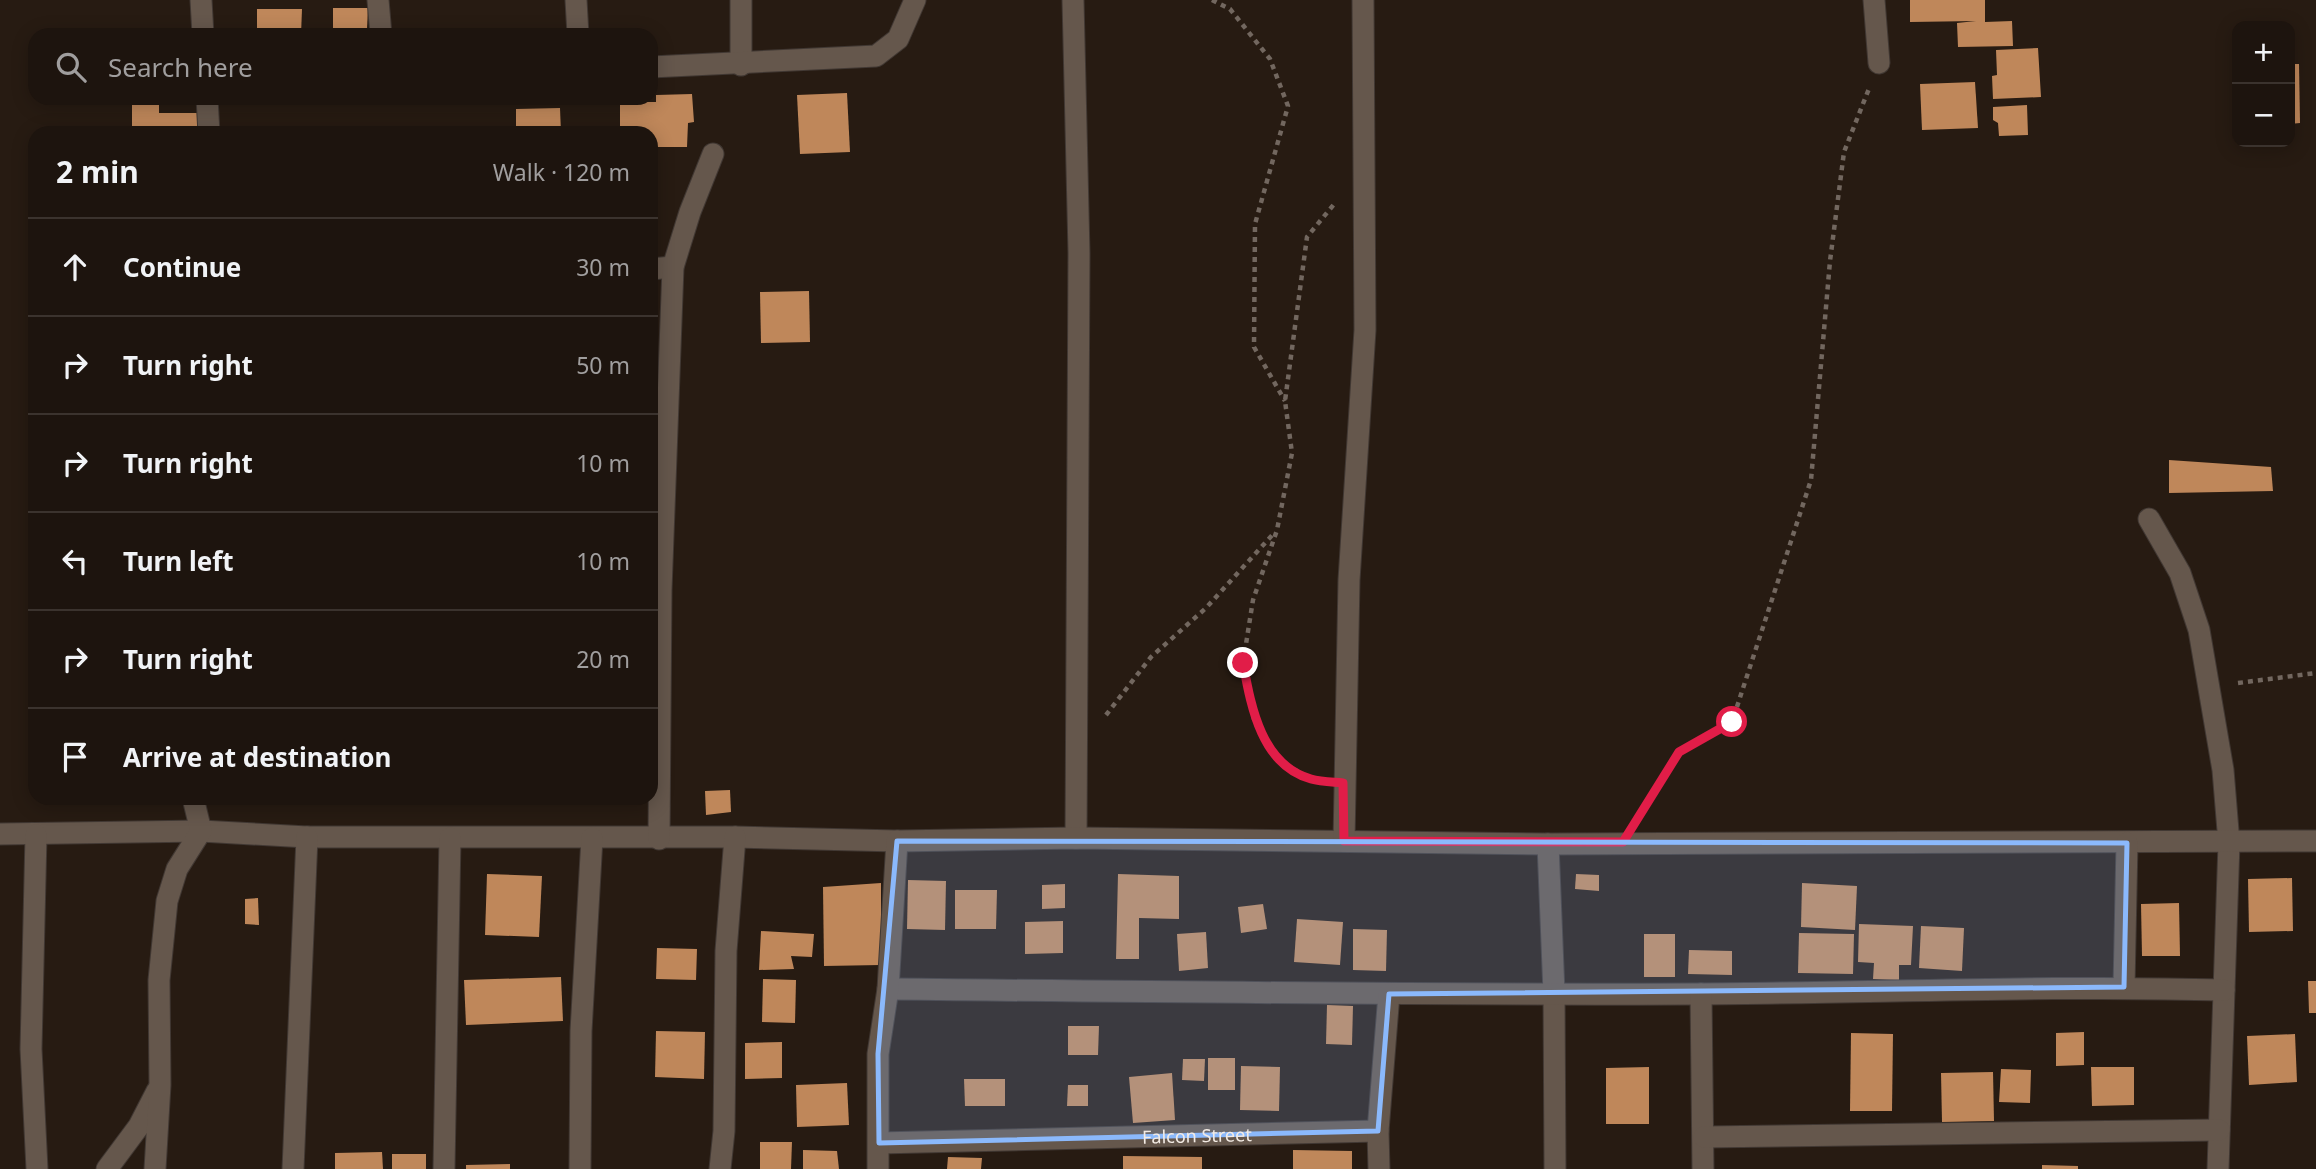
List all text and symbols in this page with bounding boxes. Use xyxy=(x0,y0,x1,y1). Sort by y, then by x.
map controls xyxy=(2232,21,2295,147)
button: + xyxy=(2232,21,2295,84)
search box xyxy=(28,28,658,105)
icon: search xyxy=(52,48,90,86)
text: Search here xyxy=(108,49,253,85)
button: − xyxy=(2232,84,2295,147)
text: 2 min xyxy=(56,151,139,192)
text: Walk · 120 m xyxy=(493,156,630,188)
icon: ahead xyxy=(56,248,94,286)
text: Continue xyxy=(123,249,241,285)
text: 30 m xyxy=(576,251,630,283)
icon: right xyxy=(56,346,94,384)
text: Turn right xyxy=(123,347,253,383)
text: 50 m xyxy=(576,349,630,381)
icon: right xyxy=(56,444,94,482)
text: Turn right xyxy=(123,445,253,481)
text: 10 m xyxy=(576,447,630,479)
icon: left xyxy=(56,542,94,580)
text: Turn left xyxy=(123,543,234,579)
text: 10 m xyxy=(576,545,630,577)
icon: right xyxy=(56,640,94,678)
text: Turn right xyxy=(123,641,253,677)
text: 20 m xyxy=(576,643,630,675)
route end xyxy=(1227,647,1258,678)
route start xyxy=(1716,706,1747,737)
icon: arrive xyxy=(56,738,94,776)
text: Arrive at destination xyxy=(123,739,392,775)
street label: Falcon Street xyxy=(1142,1122,1253,1149)

